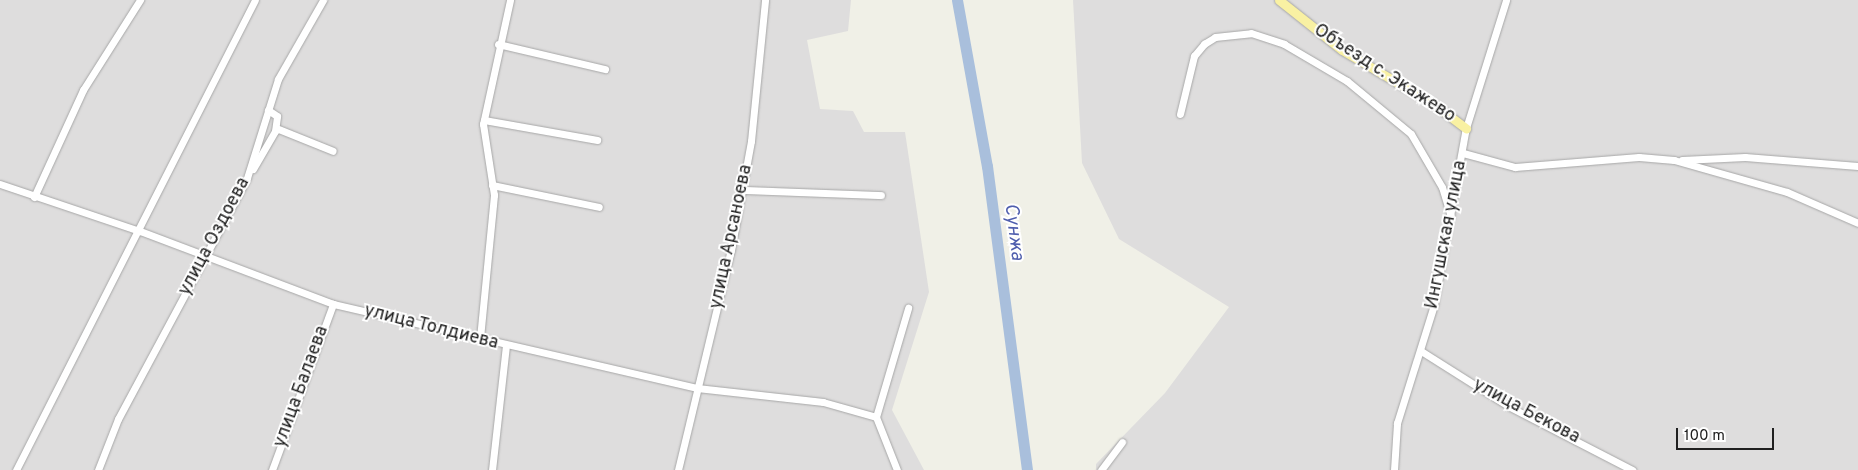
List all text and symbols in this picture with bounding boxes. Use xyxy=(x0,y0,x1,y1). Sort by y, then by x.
street label: Объезд с. Экажево xyxy=(1309,20,1459,128)
street label: Ингушская улица xyxy=(1422,159,1472,311)
street label: улица Арсаноева xyxy=(706,163,758,311)
street label: улица Оздоева xyxy=(175,174,255,300)
water label: Сунжа xyxy=(998,202,1028,262)
street label: улица Толдиева xyxy=(361,301,501,355)
street label: улица Балаева xyxy=(270,323,334,451)
street label: улица Бекова xyxy=(1469,375,1583,449)
scale bar xyxy=(1678,418,1776,450)
text: 100 m xyxy=(1684,427,1725,446)

